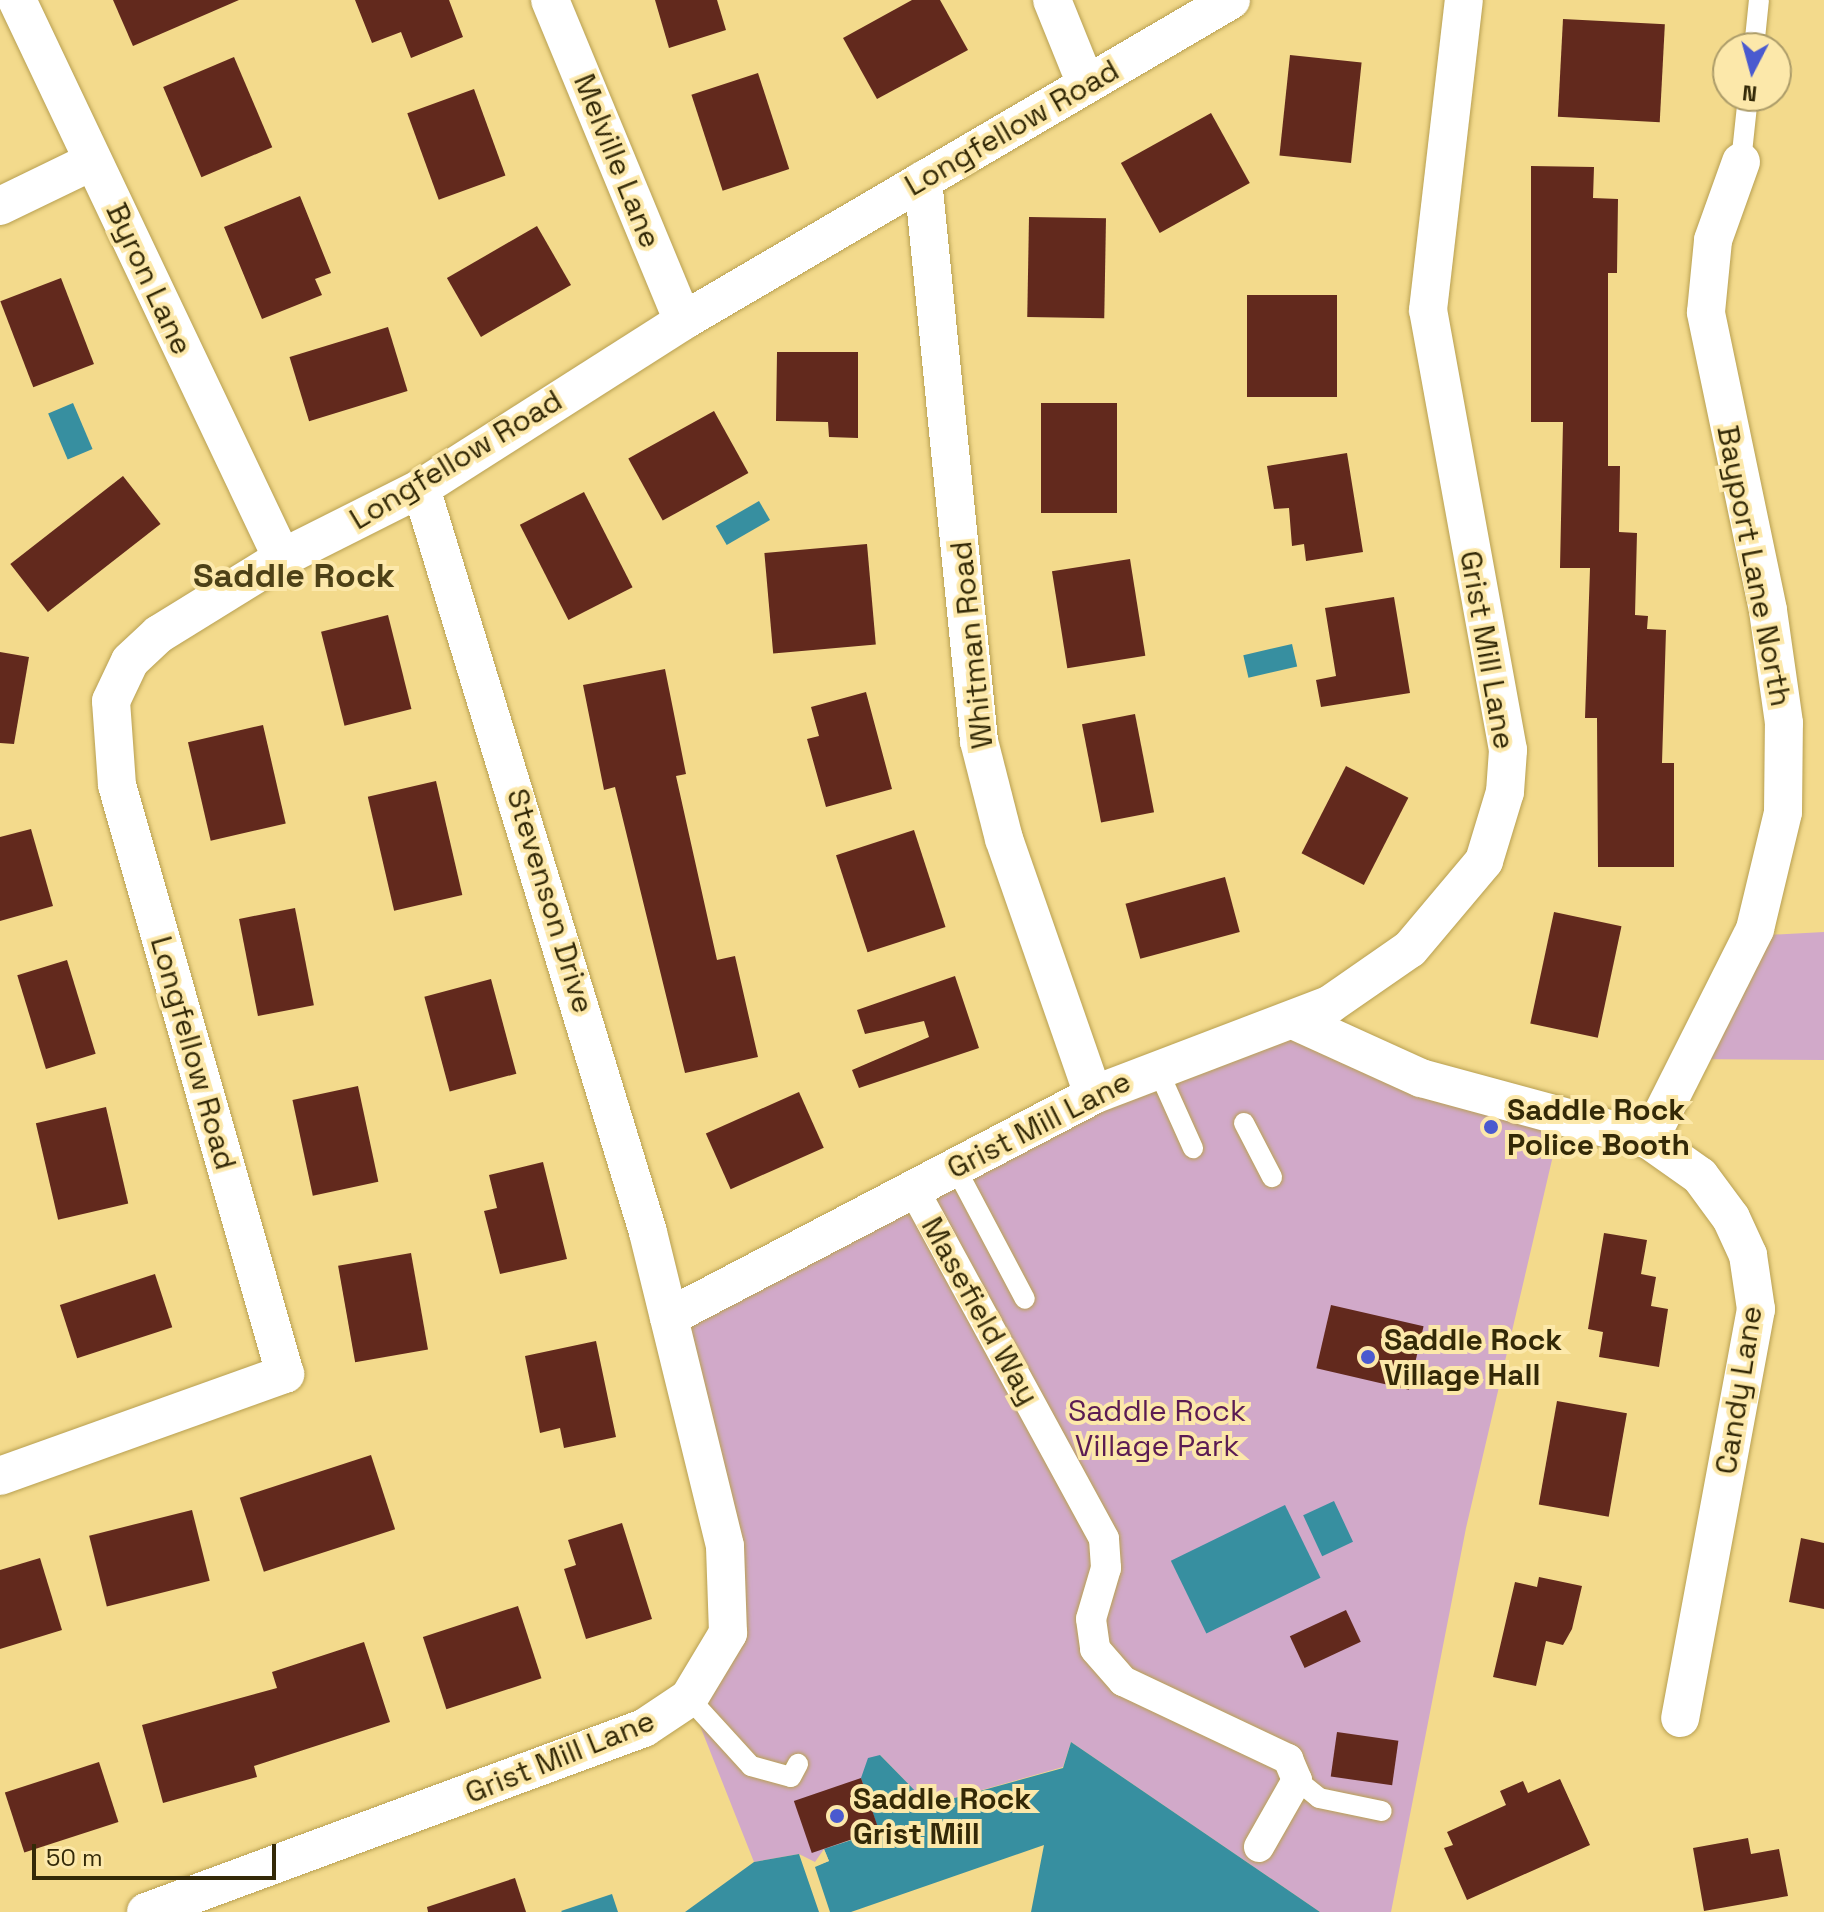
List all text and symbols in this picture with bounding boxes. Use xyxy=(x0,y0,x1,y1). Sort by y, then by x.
north arrow xyxy=(1712,32,1792,112)
street label: Longfellow Road xyxy=(899,52,1125,204)
street label: Melville Lane xyxy=(566,69,668,253)
text: N xyxy=(1741,79,1758,109)
street label: Byron Lane xyxy=(98,197,200,361)
street label: Longfellow Road xyxy=(343,382,569,538)
street label: Bayport Lane North xyxy=(1709,423,1799,709)
street label: Whitman Road xyxy=(943,539,1001,751)
street label: Grist Mill Lane xyxy=(1452,548,1522,752)
district label: Saddle Rock xyxy=(193,556,395,596)
street label: Stevenson Drive xyxy=(499,784,601,1018)
street label: Longfellow Road xyxy=(142,932,244,1174)
street label: Grist Mill Lane xyxy=(941,1063,1137,1187)
place label: Saddle Rock Police Booth xyxy=(1507,1092,1690,1162)
marker: Saddle Rock Police Booth xyxy=(1482,1118,1500,1136)
street label: Masefield Way xyxy=(914,1211,1046,1411)
street label: Candy Lane xyxy=(1708,1303,1770,1477)
place label: Saddle Rock Village Hall xyxy=(1384,1322,1562,1392)
marker: Saddle Rock Village Hall xyxy=(1359,1348,1377,1366)
park label: Saddle Rock Village Park xyxy=(1068,1393,1246,1464)
street label: Grist Mill Lane xyxy=(460,1703,660,1811)
place label: Saddle Rock Grist Mill xyxy=(853,1781,1031,1852)
marker: Saddle Rock Grist Mill xyxy=(828,1807,846,1825)
scale bar xyxy=(36,1828,280,1878)
text: 50 m xyxy=(46,1842,103,1873)

